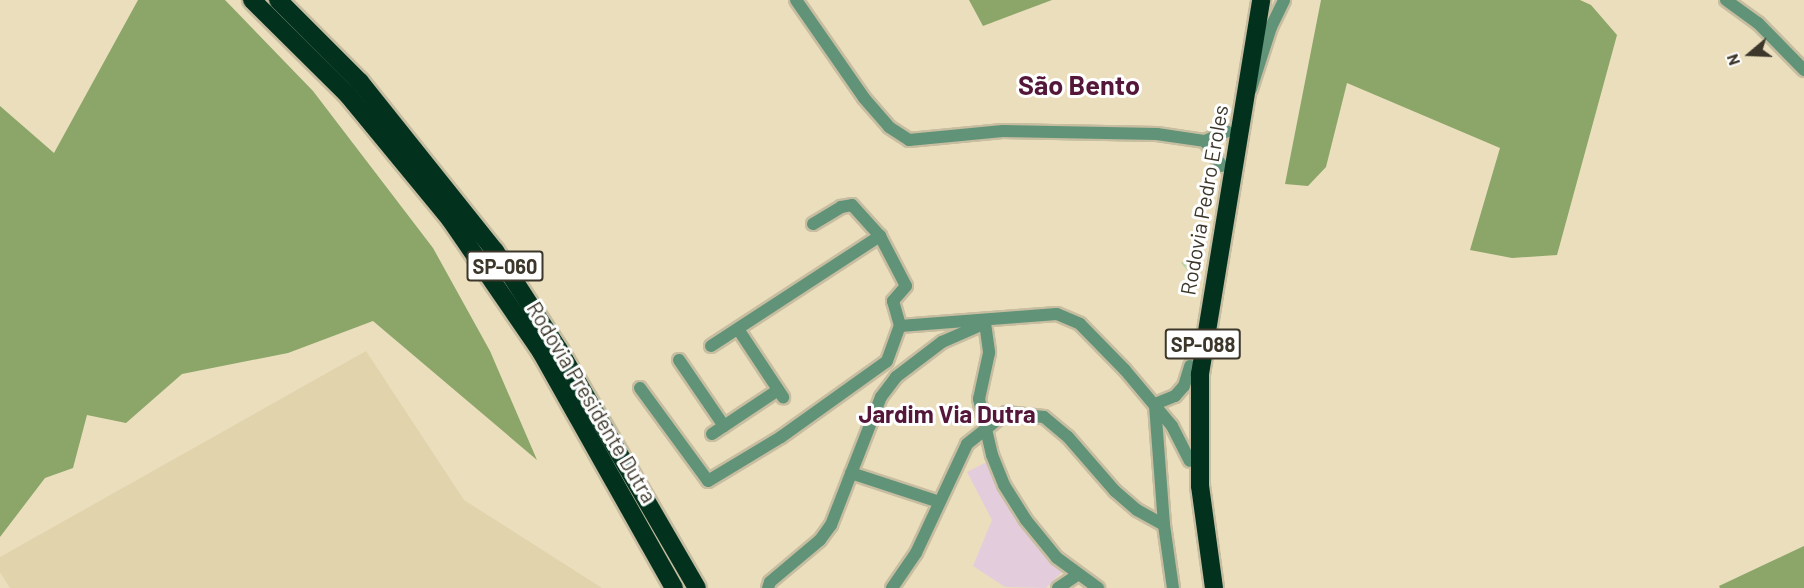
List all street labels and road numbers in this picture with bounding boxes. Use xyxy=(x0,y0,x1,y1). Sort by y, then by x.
street label: Rodovia Pedro Eroles xyxy=(1175,103,1233,297)
road number: SP-060 xyxy=(466,249,544,283)
street label: Rodovia Presidente Dutra xyxy=(522,297,662,507)
road number: SP-088 xyxy=(1164,327,1242,361)

